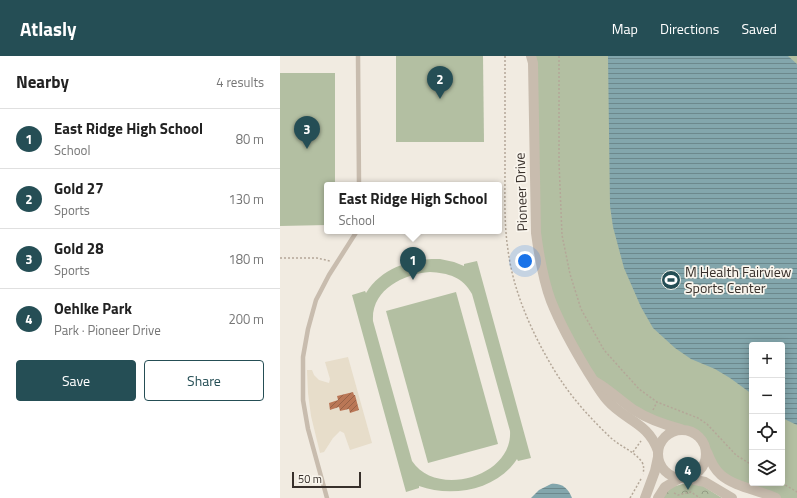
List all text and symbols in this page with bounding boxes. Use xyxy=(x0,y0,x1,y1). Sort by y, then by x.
text: Atlasly xyxy=(20,14,77,43)
text: Map xyxy=(612,18,638,39)
text: Directions xyxy=(660,18,719,39)
text: Saved xyxy=(741,18,777,39)
pin: 2 xyxy=(427,66,453,99)
text: Nearby xyxy=(16,69,69,95)
text: 4 results xyxy=(216,72,264,92)
pin: 3 xyxy=(294,116,320,149)
text: East Ridge High School xyxy=(54,117,203,140)
text: 1 xyxy=(25,129,33,149)
text: 80 m xyxy=(236,129,264,149)
text: School xyxy=(54,140,90,160)
street label: Pioneer Drive xyxy=(509,152,532,232)
text: Gold 27 xyxy=(54,177,104,200)
popup xyxy=(324,182,502,234)
text: East Ridge High School xyxy=(339,187,487,210)
text: 2 xyxy=(25,189,33,209)
text: 130 m xyxy=(228,189,264,209)
text: Sports xyxy=(54,200,90,220)
text: School xyxy=(339,210,375,230)
text: Gold 28 xyxy=(54,237,104,260)
pin: 1 xyxy=(400,247,426,280)
text: 3 xyxy=(25,249,33,269)
text: 180 m xyxy=(228,249,264,269)
your location xyxy=(515,251,535,271)
text: Sports xyxy=(54,260,90,280)
place label: M Health Fairview Sports Center xyxy=(685,261,792,298)
sports icon: M Health Fairview Sports Center xyxy=(660,269,682,291)
text: Oehlke Park xyxy=(54,297,132,320)
text: 4 xyxy=(25,309,33,329)
text: 200 m xyxy=(228,309,264,329)
text: Park · Pioneer Drive xyxy=(54,320,161,340)
map controls xyxy=(749,342,785,486)
button: + xyxy=(749,342,785,378)
button: Save xyxy=(16,360,136,401)
button: Share xyxy=(144,360,264,401)
button: − xyxy=(749,378,785,414)
button: locate xyxy=(749,414,785,450)
button: layers xyxy=(749,450,785,486)
pin: 4 xyxy=(675,457,701,490)
scale bar xyxy=(292,470,361,489)
text: 50 m xyxy=(298,471,322,487)

